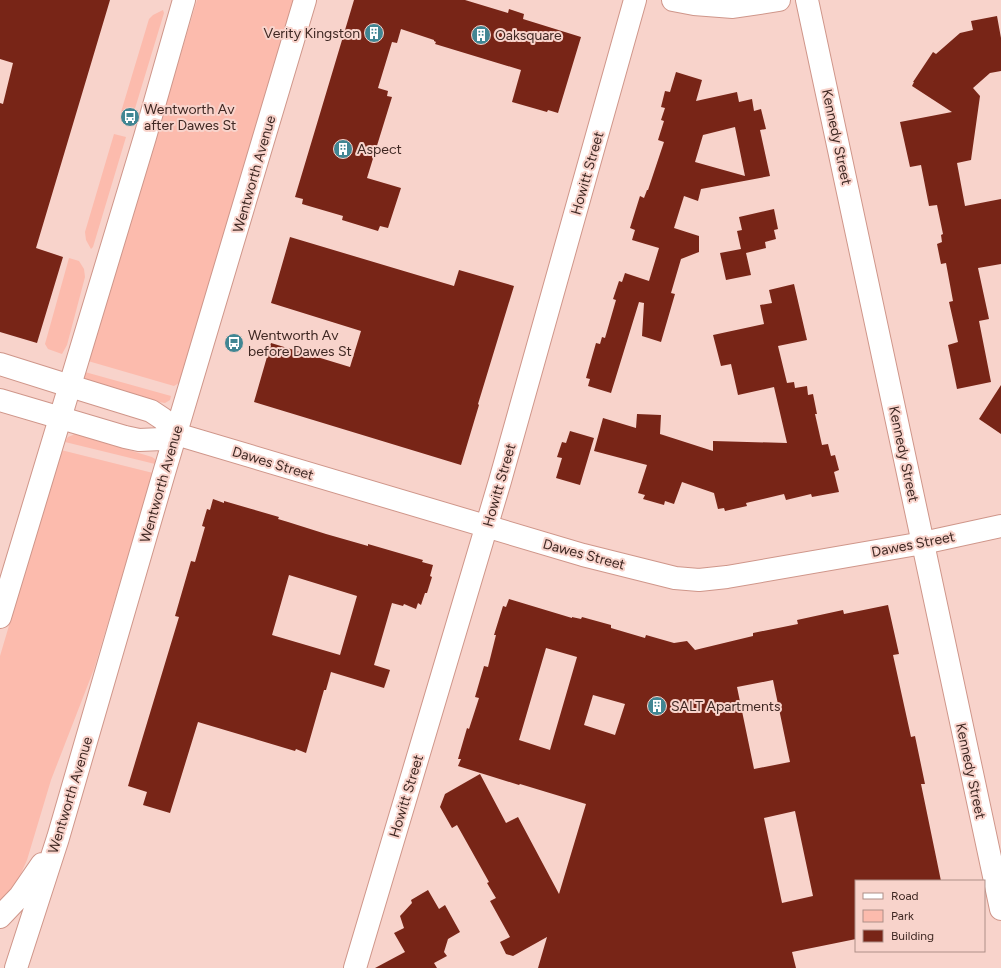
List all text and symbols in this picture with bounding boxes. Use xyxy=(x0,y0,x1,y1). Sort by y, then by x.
building icon: Verity Kingston xyxy=(363,22,385,44)
building icon: Oaksquare xyxy=(470,24,492,46)
place label: Verity Kingston xyxy=(264,25,360,42)
place label: Oaksquare xyxy=(495,27,562,44)
street label: Kennedy Street xyxy=(818,88,855,187)
place label: Wentworth Av after Dawes St xyxy=(144,101,236,134)
bus stop icon: Wentworth Av after Dawes St xyxy=(119,106,141,128)
street label: Wentworth Avenue xyxy=(230,113,279,235)
street label: Howitt Street xyxy=(567,129,607,217)
building icon: Aspect xyxy=(332,138,354,160)
place label: Aspect xyxy=(357,141,402,158)
place label: Wentworth Av before Dawes St xyxy=(248,327,352,360)
bus stop icon: Wentworth Av before Dawes St xyxy=(223,332,245,354)
street label: Kennedy Street xyxy=(885,405,922,504)
street label: Wentworth Avenue xyxy=(137,423,186,545)
street label: Howitt Street xyxy=(479,441,519,529)
street label: Dawes Street xyxy=(230,443,316,484)
street label: Dawes Street xyxy=(870,528,956,561)
street label: Dawes Street xyxy=(541,535,627,574)
building icon: SALT Apartments xyxy=(646,695,668,717)
place label: SALT Apartments xyxy=(671,698,781,715)
street label: Kennedy Street xyxy=(952,722,989,821)
street label: Wentworth Avenue xyxy=(45,734,96,856)
street label: Howitt Street xyxy=(386,753,427,840)
legend xyxy=(855,880,985,952)
text: Road xyxy=(891,889,919,903)
text: Park xyxy=(891,909,914,923)
text: Building xyxy=(891,929,934,943)

